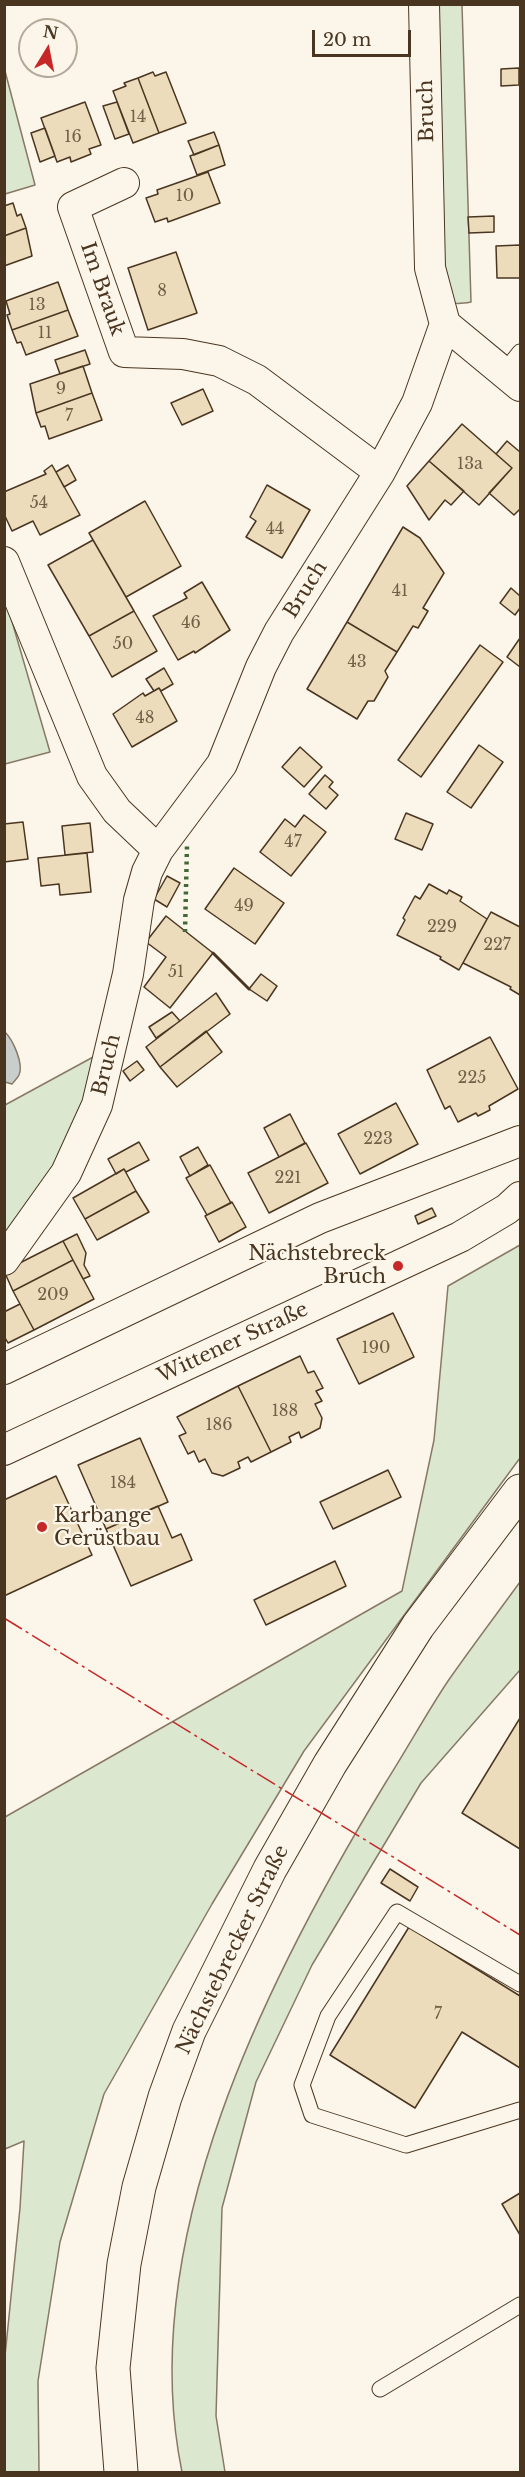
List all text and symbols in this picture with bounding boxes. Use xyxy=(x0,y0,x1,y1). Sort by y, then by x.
north arrow xyxy=(18,18,78,78)
scale bar xyxy=(315,18,414,56)
text: N xyxy=(42,21,60,43)
text: 20 m xyxy=(323,29,371,51)
street label: Bruch xyxy=(414,79,440,143)
house number: 14 xyxy=(130,107,146,127)
house number: 16 xyxy=(64,127,82,147)
house number: 10 xyxy=(176,186,194,206)
street label: Im Brauk xyxy=(75,239,129,339)
house number: 8 xyxy=(157,281,167,301)
house number: 13 xyxy=(29,295,45,315)
house number: 11 xyxy=(38,323,52,343)
house number: 9 xyxy=(56,379,66,399)
house number: 7 xyxy=(65,406,73,426)
house number: 13a xyxy=(457,454,483,474)
house number: 54 xyxy=(30,493,48,513)
house number: 44 xyxy=(266,519,284,539)
street label: Bruch xyxy=(279,557,333,623)
house number: 41 xyxy=(392,581,408,601)
house number: 46 xyxy=(181,613,201,633)
house number: 50 xyxy=(113,634,133,654)
house number: 43 xyxy=(347,652,367,672)
house number: 48 xyxy=(135,708,155,728)
house number: 47 xyxy=(284,832,302,852)
house number: 49 xyxy=(234,896,254,916)
house number: 229 xyxy=(427,917,457,937)
house number: 227 xyxy=(483,935,511,955)
house number: 51 xyxy=(168,962,184,982)
street label: Bruch xyxy=(88,1032,126,1098)
house number: 225 xyxy=(458,1068,486,1088)
house number: 223 xyxy=(363,1129,393,1149)
house number: 221 xyxy=(275,1168,301,1188)
place label: Nächstebreck Bruch xyxy=(248,1242,386,1289)
marker: Nächstebreck Bruch xyxy=(391,1259,405,1273)
house number: 209 xyxy=(37,1285,69,1305)
street label: Wittener Straße xyxy=(154,1298,312,1388)
house number: 190 xyxy=(362,1338,390,1358)
house number: 188 xyxy=(272,1401,298,1421)
house number: 186 xyxy=(205,1415,233,1435)
house number: 184 xyxy=(110,1473,136,1493)
place label: Karbange Gerüstbau xyxy=(54,1504,160,1551)
marker: Karbange Gerüstbau xyxy=(35,1520,49,1534)
street label: Nächstebrecker Straße xyxy=(172,1841,294,2059)
house number: 7 xyxy=(434,2004,442,2024)

